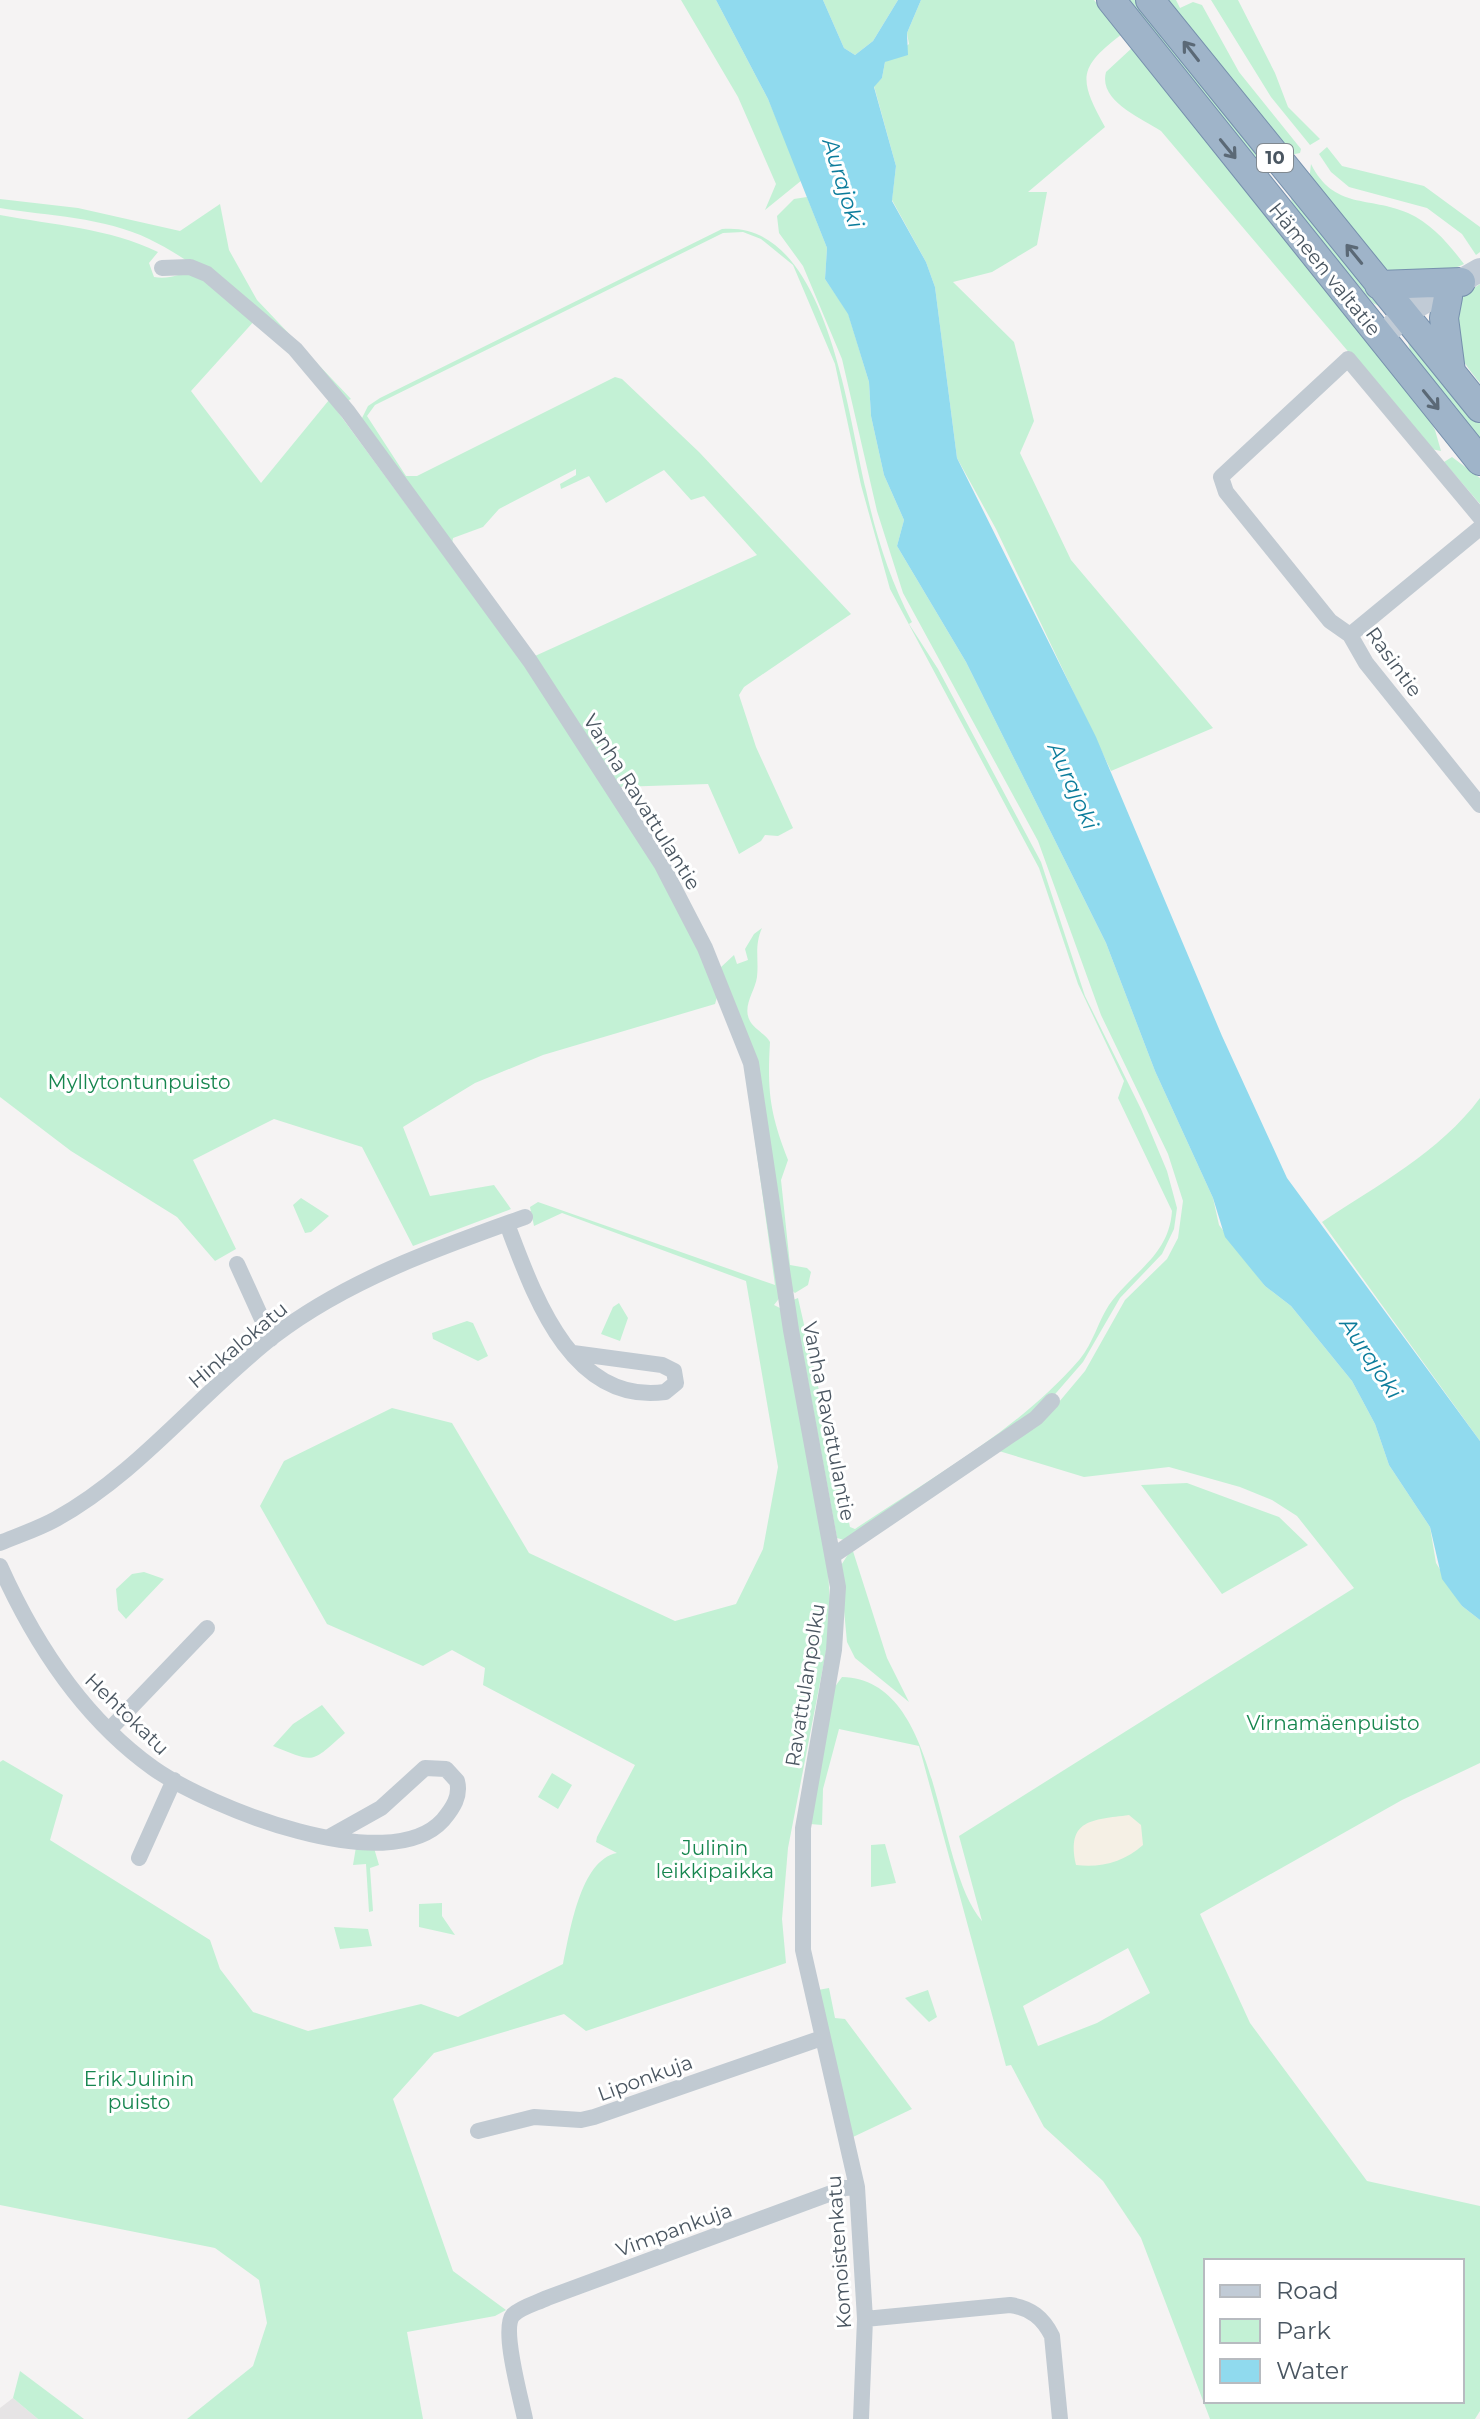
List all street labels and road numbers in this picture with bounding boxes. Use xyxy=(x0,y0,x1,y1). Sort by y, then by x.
road number: 10 xyxy=(1257,144,1293,172)
street label: Hämeen valtatie xyxy=(1264,197,1386,341)
street label: Rasintie xyxy=(1361,622,1427,702)
street label: Vanha Ravattulantie xyxy=(578,710,706,894)
street label: Hinkalokatu xyxy=(184,1297,292,1393)
street label: Vanha Ravattulantie xyxy=(798,1319,860,1523)
street label: Ravattulanpolku xyxy=(780,1602,830,1768)
street label: Hehtokatu xyxy=(80,1668,174,1760)
street label: Liponkuja xyxy=(594,2050,696,2106)
street label: Komoistenkatu xyxy=(822,2175,856,2329)
street label: Vimpankuja xyxy=(613,2198,735,2262)

